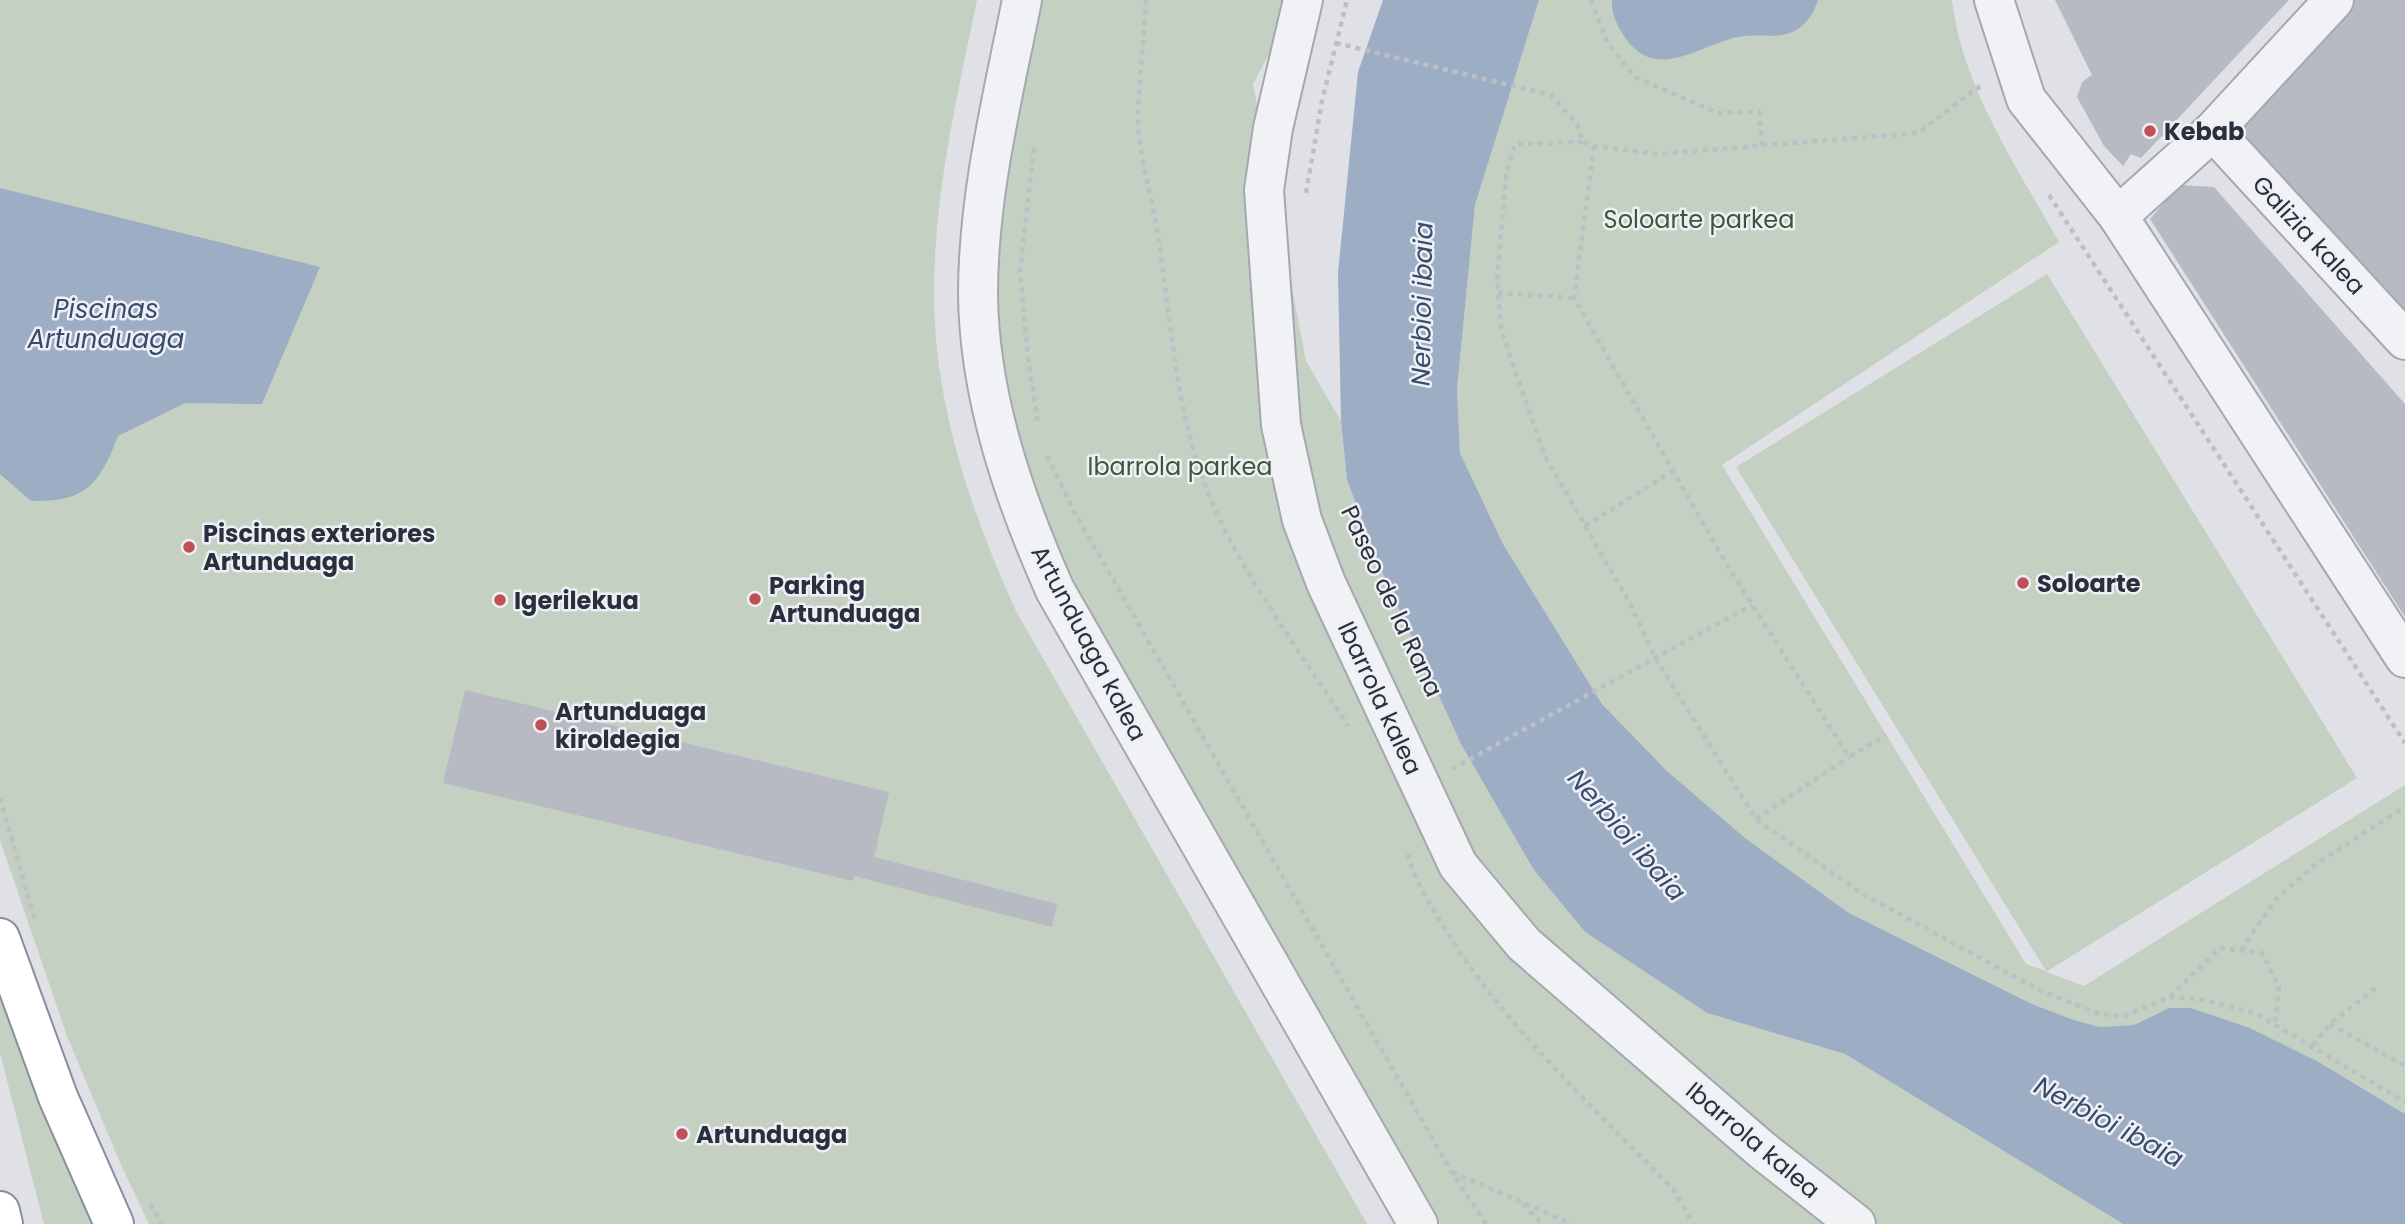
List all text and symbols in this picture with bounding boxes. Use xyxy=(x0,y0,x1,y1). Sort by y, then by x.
place label: Kebab xyxy=(2164,115,2244,148)
marker: Kebab xyxy=(2142,123,2158,139)
street label: Galizia kalea xyxy=(2245,168,2373,302)
park label: Soloarte parkea xyxy=(1604,203,1794,236)
water label: Nerbioi ibaia xyxy=(1403,222,1441,386)
water label: Piscinas Artunduaga xyxy=(27,291,184,357)
park label: Ibarrola parkea xyxy=(1087,450,1273,483)
street label: Paseo de la Rana xyxy=(1333,500,1451,702)
place label: Piscinas exteriores Artunduaga xyxy=(203,517,436,578)
marker: Piscinas exteriores Artunduaga xyxy=(181,539,197,555)
street label: Artunduaga kalea xyxy=(1024,540,1154,746)
place label: Soloarte xyxy=(2037,567,2141,600)
place label: Parking Artunduaga xyxy=(769,569,920,630)
marker: Soloarte xyxy=(2015,575,2031,591)
place label: Igerilekua xyxy=(514,584,639,617)
marker: Parking Artunduaga xyxy=(747,591,763,607)
marker: Igerilekua xyxy=(492,592,508,608)
street label: Ibarrola kalea xyxy=(1330,616,1430,780)
place label: Artunduaga kiroldegia xyxy=(555,695,706,756)
marker: Artunduaga kiroldegia xyxy=(533,717,549,733)
water label: Nerbioi ibaia xyxy=(1559,761,1695,909)
water label: Nerbioi ibaia xyxy=(2028,1068,2190,1176)
street label: Ibarrola kalea xyxy=(1679,1074,1827,1206)
place label: Artunduaga xyxy=(696,1118,847,1151)
marker: Artunduaga xyxy=(674,1126,690,1142)

